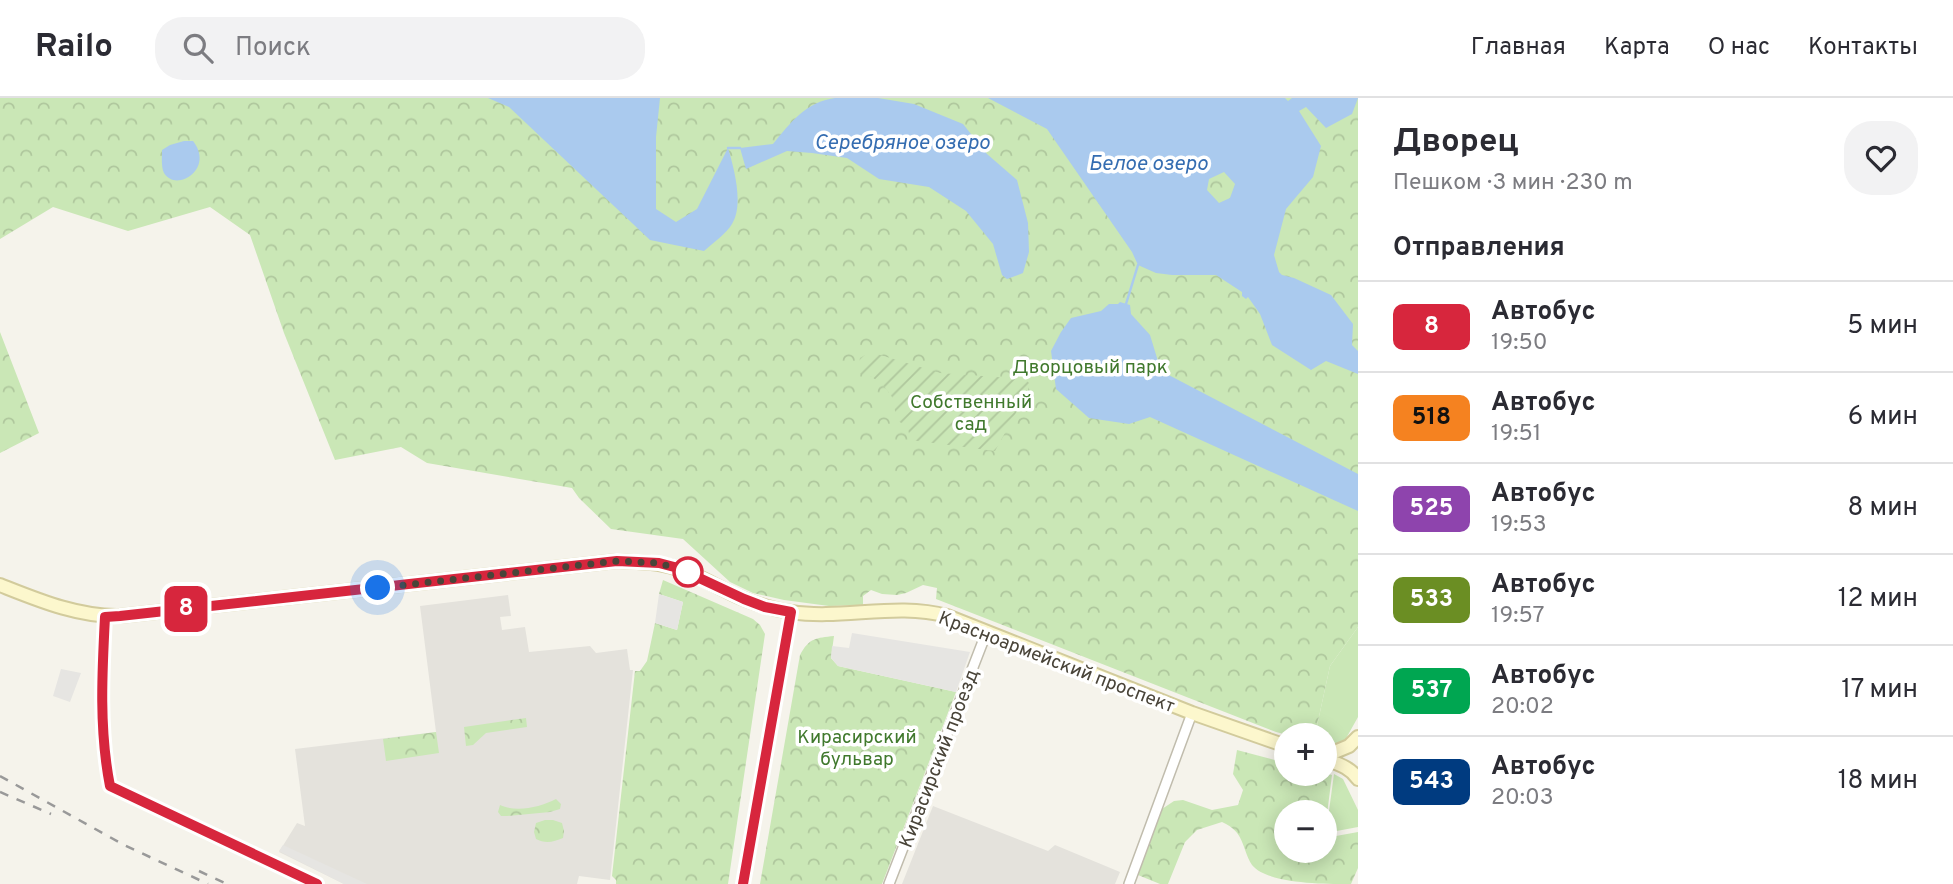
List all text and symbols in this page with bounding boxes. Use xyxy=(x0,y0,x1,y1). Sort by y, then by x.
search box xyxy=(155,17,645,80)
text: Railo xyxy=(35,27,113,69)
icon: search xyxy=(179,29,217,67)
text: Поиск xyxy=(235,32,311,65)
text: Главная xyxy=(1471,33,1566,63)
text: Карта xyxy=(1604,33,1670,63)
text: О нас xyxy=(1708,33,1770,63)
text: Контакты xyxy=(1808,33,1918,63)
button: heart xyxy=(1844,121,1918,195)
text: Дворец xyxy=(1393,122,1519,164)
water label: Серебряное озеро xyxy=(814,130,991,157)
water label: Белое озеро xyxy=(1088,151,1208,178)
text: Пешком · 3 мин · 230 m xyxy=(1393,169,1633,198)
text: Отправления xyxy=(1393,232,1565,265)
text: Автобус xyxy=(1491,296,1596,329)
text: 5 мин xyxy=(1847,310,1918,343)
text: 8 xyxy=(1424,312,1439,342)
text: 19:50 xyxy=(1491,329,1548,358)
park label: Дворцовый парк xyxy=(1012,356,1168,380)
text: Автобус xyxy=(1491,387,1596,420)
park label: Собственный сад xyxy=(910,391,1032,437)
text: 6 мин xyxy=(1848,401,1918,434)
text: 518 xyxy=(1412,403,1451,433)
text: 19:51 xyxy=(1491,420,1541,449)
text: Автобус xyxy=(1491,478,1596,511)
text: 8 мин xyxy=(1847,492,1918,525)
text: 525 xyxy=(1409,494,1454,524)
text: 19:53 xyxy=(1491,511,1547,540)
unlabelled marker xyxy=(673,557,703,587)
text: Автобус xyxy=(1491,569,1596,602)
your location xyxy=(360,570,395,605)
text: 12 мин xyxy=(1838,583,1918,616)
text: 533 xyxy=(1410,585,1453,615)
line badge: 8 xyxy=(163,586,209,632)
text: 8 xyxy=(178,594,194,624)
text: 19:57 xyxy=(1491,602,1545,631)
street label: Красноармейский проспект xyxy=(935,607,1178,719)
text: Автобус xyxy=(1491,660,1596,693)
street label: Кирасирский проезд xyxy=(895,666,985,852)
text: 17 мин xyxy=(1841,674,1918,707)
text: 537 xyxy=(1411,676,1452,706)
text: 20:02 xyxy=(1491,693,1554,722)
map controls xyxy=(1274,723,1337,863)
button: + xyxy=(1274,723,1337,786)
park label: Кирасирский бульвар xyxy=(797,726,917,772)
text: Автобус xyxy=(1491,751,1596,784)
text: 18 мин xyxy=(1838,765,1918,798)
text: 543 xyxy=(1409,767,1454,797)
text: 20:03 xyxy=(1491,784,1554,813)
button: − xyxy=(1274,800,1337,863)

